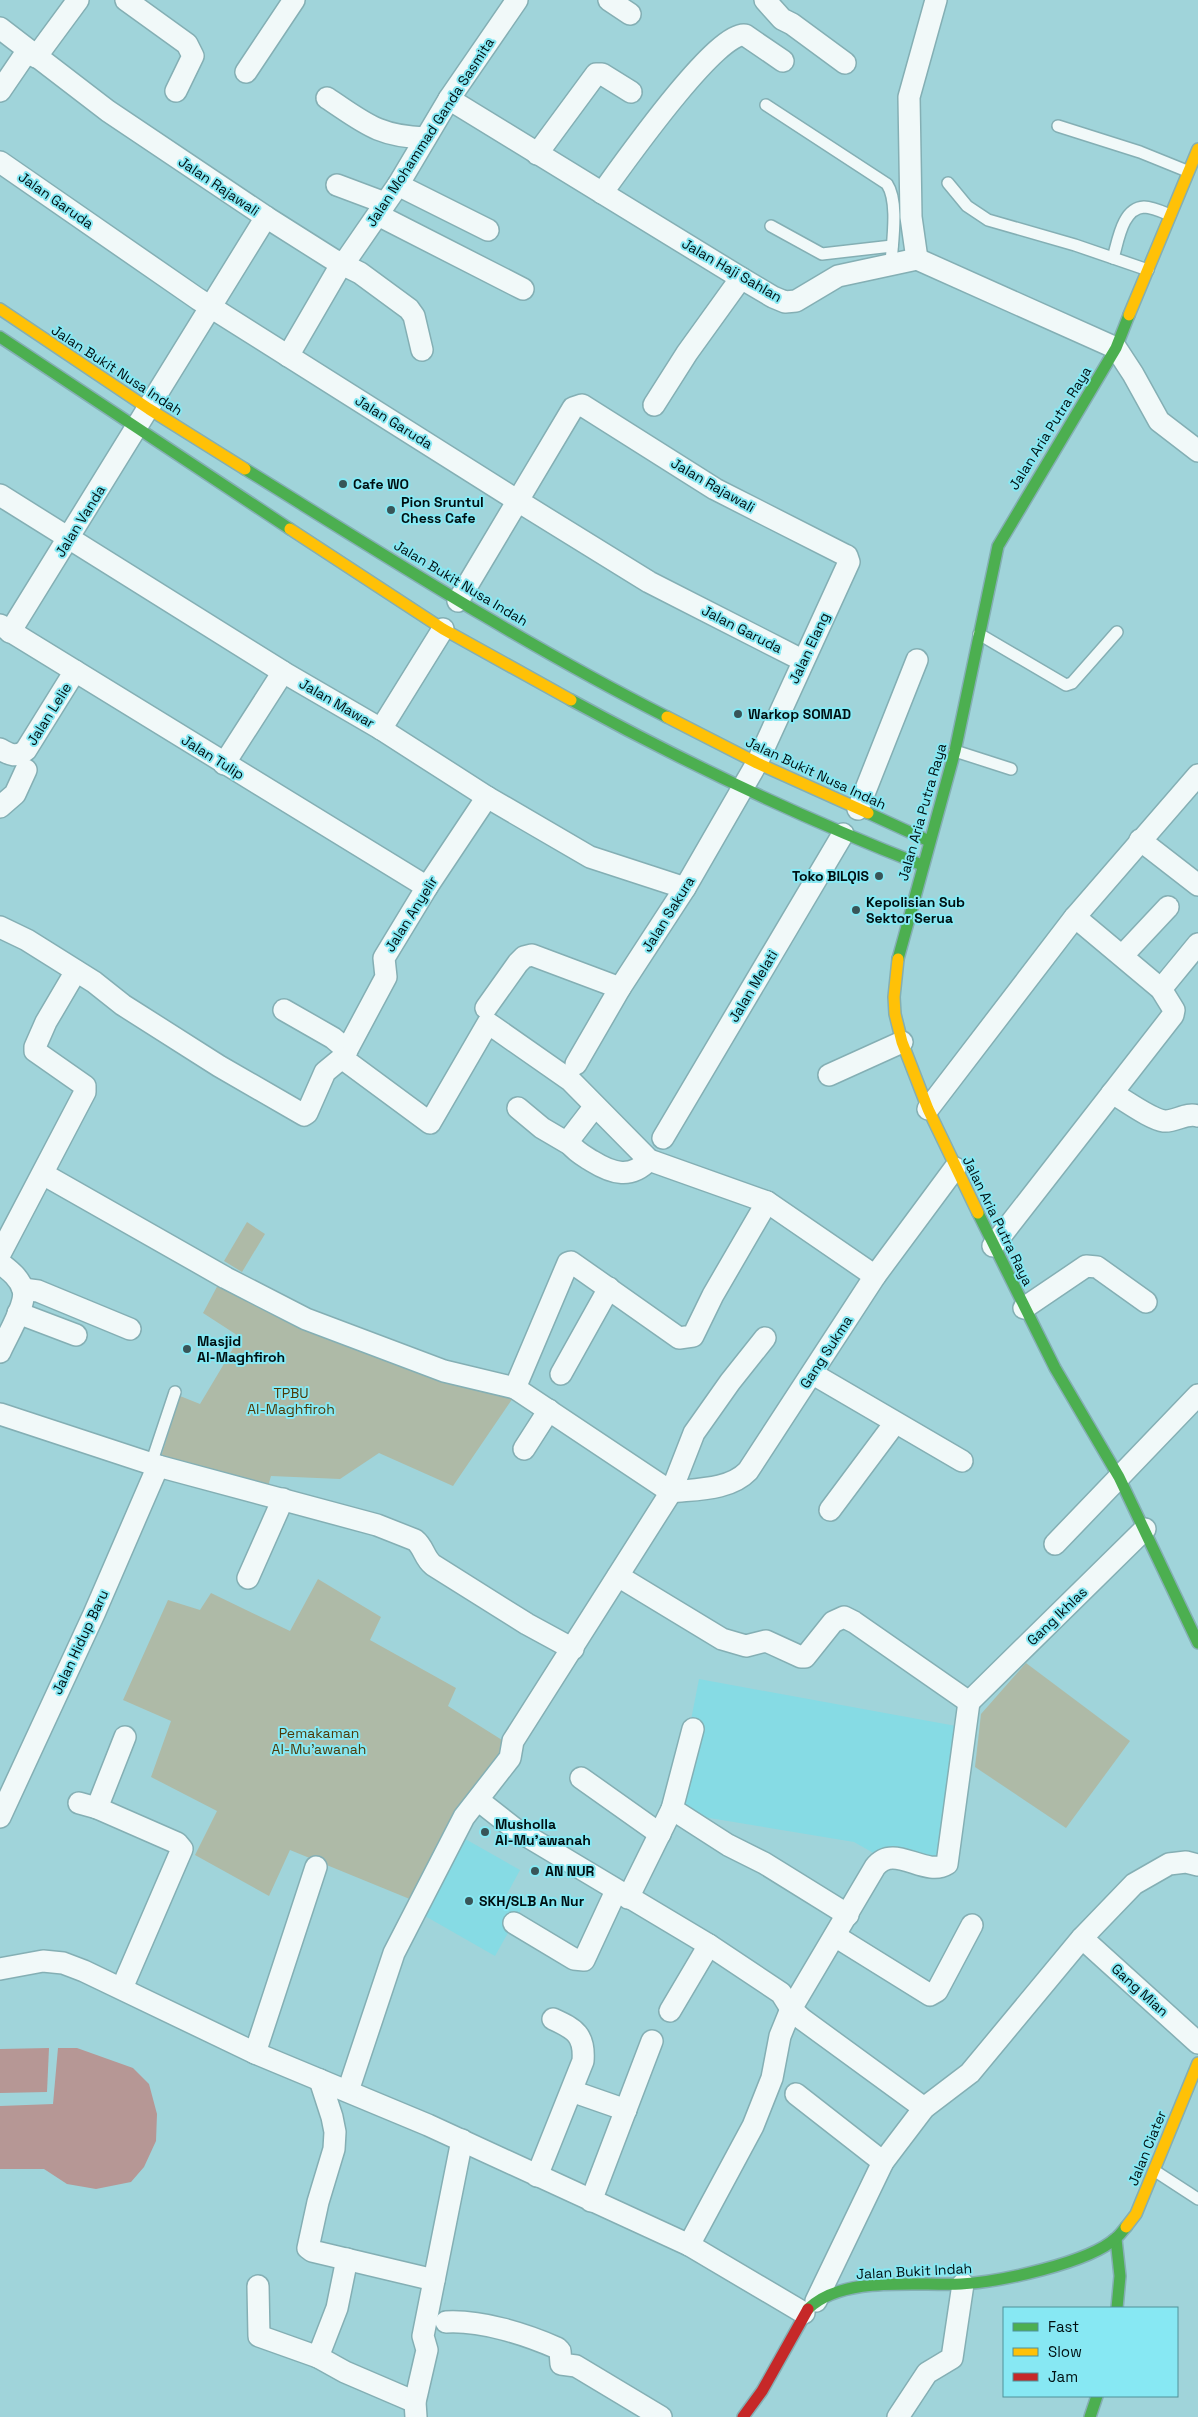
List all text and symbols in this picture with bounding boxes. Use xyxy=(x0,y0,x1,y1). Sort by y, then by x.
street label: Jalan Mohammad Ganda Sasmita xyxy=(362,34,498,230)
street label: Jalan Rajawali xyxy=(175,152,263,220)
street label: Jalan Garuda xyxy=(15,167,97,233)
street label: Jalan Haji Sahlan xyxy=(679,234,785,306)
street label: Jalan Bukit Nusa Indah xyxy=(48,321,186,419)
street label: Jalan Aria Putra Raya xyxy=(1005,363,1095,493)
street label: Jalan Garuda xyxy=(352,391,436,453)
street label: Jalan Rajawali xyxy=(668,454,758,516)
place label: Cafe WO xyxy=(353,475,409,493)
marker: Cafe WO xyxy=(337,478,349,490)
street label: Jalan Vanda xyxy=(51,482,109,560)
place label: Pion Sruntul Chess Cafe xyxy=(401,493,484,527)
marker: Pion Sruntul Chess Cafe xyxy=(385,504,397,516)
street label: Jalan Bukit Nusa Indah xyxy=(391,536,531,630)
street label: Jalan Garuda xyxy=(699,601,785,657)
street label: Jalan Elang xyxy=(785,609,833,687)
street label: Jalan Mawar xyxy=(296,674,378,732)
street label: Jalan Lelie xyxy=(23,679,75,749)
place label: Warkop SOMAD xyxy=(748,705,851,723)
marker: Warkop SOMAD xyxy=(732,708,744,720)
street label: Jalan Tulip xyxy=(178,731,248,783)
street label: Jalan Bukit Nusa Indah xyxy=(743,733,889,813)
street label: Jalan Aria Putra Raya xyxy=(894,741,950,883)
place label: Toko BILQIS xyxy=(792,867,870,885)
marker: Toko BILQIS xyxy=(873,870,885,882)
street label: Jalan Anyelir xyxy=(381,873,441,955)
street label: Jalan Sakura xyxy=(638,873,698,955)
place label: Kepolisian Sub Sektor Serua xyxy=(866,893,965,927)
marker: Kepolisian Sub Sektor Serua xyxy=(850,904,862,916)
street label: Jalan Melati xyxy=(724,947,782,1025)
street label: Jalan Aria Putra Raya xyxy=(959,1153,1037,1289)
street label: Gang Sukma xyxy=(796,1312,856,1392)
place label: Masjid Al-Maghfiroh xyxy=(197,1332,285,1366)
marker: Masjid Al-Maghfiroh xyxy=(181,1343,193,1355)
park label: TPBU Al-Maghfiroh xyxy=(247,1384,335,1418)
street label: Gang Ikhlas xyxy=(1023,1583,1091,1649)
street label: Jalan Hidup Baru xyxy=(48,1587,112,1697)
park label: Pemakaman Al-Mu'awanah xyxy=(272,1724,366,1758)
place label: Musholla Al-Mu'awanah xyxy=(495,1815,591,1849)
marker: Musholla Al-Mu'awanah xyxy=(479,1826,491,1838)
place label: AN NUR xyxy=(545,1862,595,1880)
marker: AN NUR xyxy=(529,1865,541,1877)
place label: SKH/SLB An Nur xyxy=(479,1892,585,1910)
marker: SKH/SLB An Nur xyxy=(463,1895,475,1907)
street label: Gang Mian xyxy=(1108,1960,1172,2020)
street label: Jalan Ciater xyxy=(1124,2108,1170,2188)
street label: Jalan Bukit Indah xyxy=(856,2259,972,2283)
legend xyxy=(1003,2307,1178,2397)
text: Fast xyxy=(1048,2317,1079,2336)
text: Slow xyxy=(1048,2342,1082,2361)
text: Jam xyxy=(1048,2367,1078,2386)

